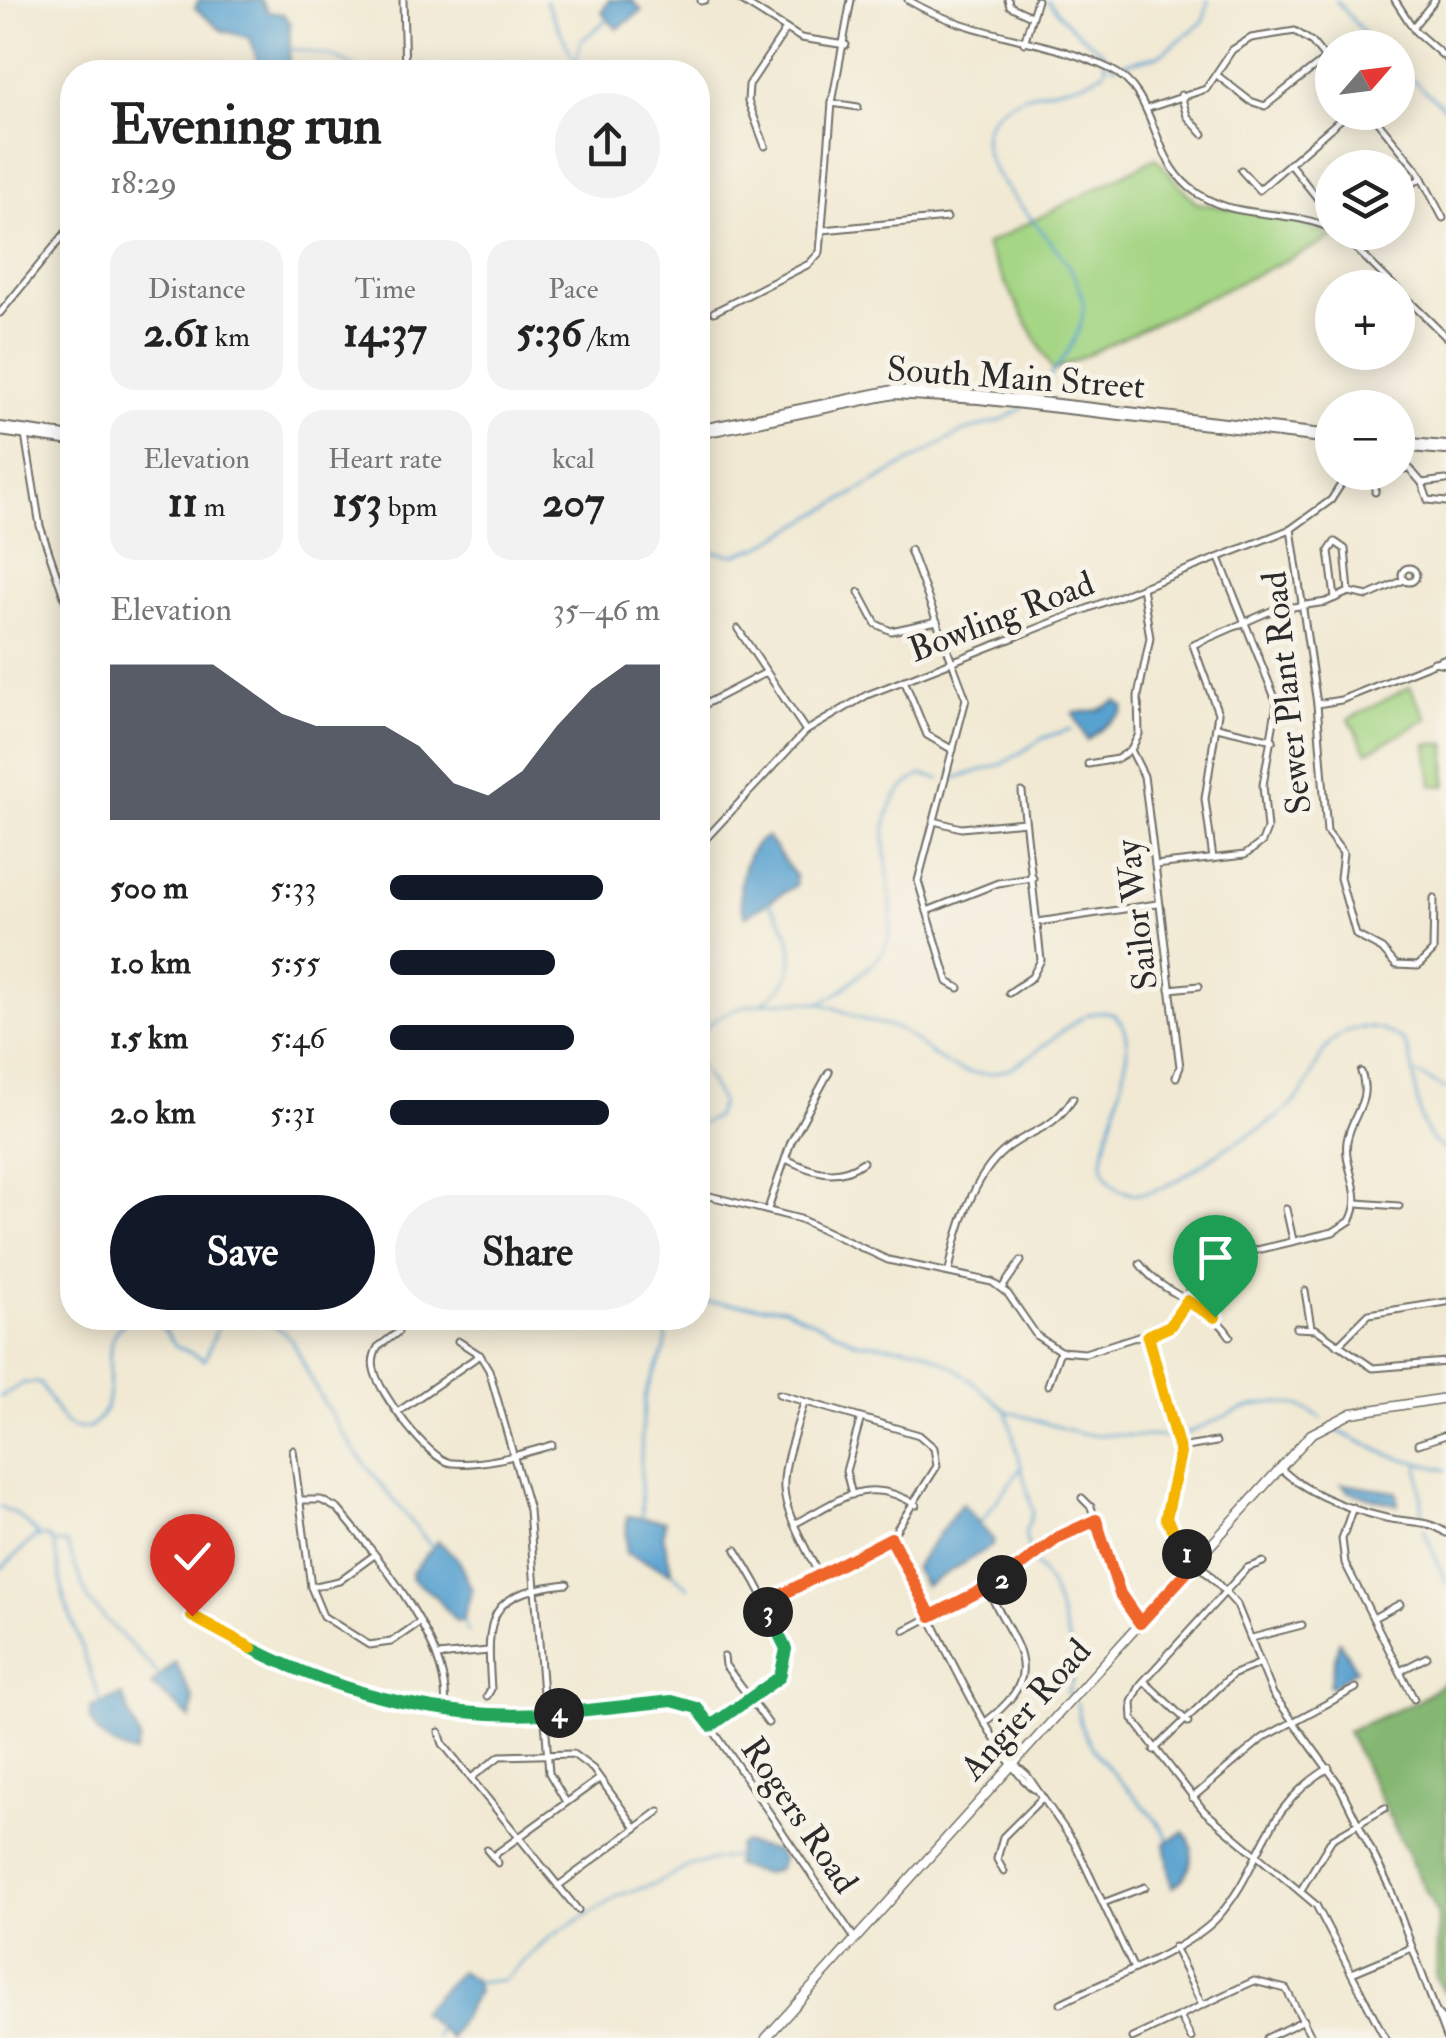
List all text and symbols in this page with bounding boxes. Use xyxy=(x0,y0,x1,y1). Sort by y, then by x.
north arrow xyxy=(1315,30,1415,130)
map controls xyxy=(1315,30,1415,490)
text: Evening run xyxy=(110,91,382,160)
button: share xyxy=(555,93,660,198)
button: layers xyxy=(1315,150,1415,250)
text: 18:29 xyxy=(110,163,177,203)
button: + xyxy=(1315,270,1415,370)
text: Distance xyxy=(148,272,246,307)
text: Time xyxy=(354,272,416,307)
text: Pace xyxy=(548,272,598,307)
text: 2.61 xyxy=(143,307,209,359)
text: 14:37 xyxy=(343,307,427,359)
text: 5:36 xyxy=(516,307,582,359)
text: km xyxy=(209,320,250,355)
text: /km xyxy=(582,320,631,355)
street label: South Main Street xyxy=(885,347,1146,409)
button: − xyxy=(1315,390,1415,490)
text: Elevation xyxy=(143,442,250,477)
text: Heart rate xyxy=(328,442,442,477)
text: kcal xyxy=(552,442,595,477)
text: 11 xyxy=(168,477,198,529)
text: 153 xyxy=(333,477,382,529)
text: 207 xyxy=(542,477,604,529)
text: m xyxy=(198,490,225,525)
text: bpm xyxy=(382,490,437,525)
street label: Bowling Road xyxy=(902,561,1100,672)
street label: Sewer Plant Road xyxy=(1252,569,1322,817)
text: Elevation xyxy=(110,590,232,630)
text: 35–46 m xyxy=(553,590,660,630)
street label: Sailor Way xyxy=(1106,837,1168,993)
text: 500 m xyxy=(110,868,188,908)
text: 5:33 xyxy=(270,868,317,908)
text: 1.0 km xyxy=(110,943,191,983)
text: 5:55 xyxy=(270,943,320,983)
text: 1.5 km xyxy=(110,1018,188,1058)
text: 5:46 xyxy=(270,1018,325,1058)
text: 2.0 km xyxy=(110,1093,196,1133)
text: 5:31 xyxy=(270,1093,316,1133)
button: Save xyxy=(110,1195,375,1310)
button: Share xyxy=(395,1195,660,1310)
pin xyxy=(1173,1215,1258,1318)
icon: arrive xyxy=(1188,1230,1243,1285)
pin xyxy=(150,1514,235,1617)
icon: check xyxy=(165,1529,220,1584)
pin: 1 xyxy=(1162,1529,1212,1579)
text: 1 xyxy=(1182,1536,1192,1571)
pin: 2 xyxy=(977,1555,1027,1605)
text: 2 xyxy=(995,1562,1009,1597)
pin: 3 xyxy=(743,1587,793,1637)
text: 3 xyxy=(763,1594,773,1629)
street label: Angier Road xyxy=(950,1630,1101,1790)
pin: 4 xyxy=(534,1688,584,1738)
text: 4 xyxy=(551,1695,567,1730)
street label: Rogers Road xyxy=(731,1729,867,1902)

